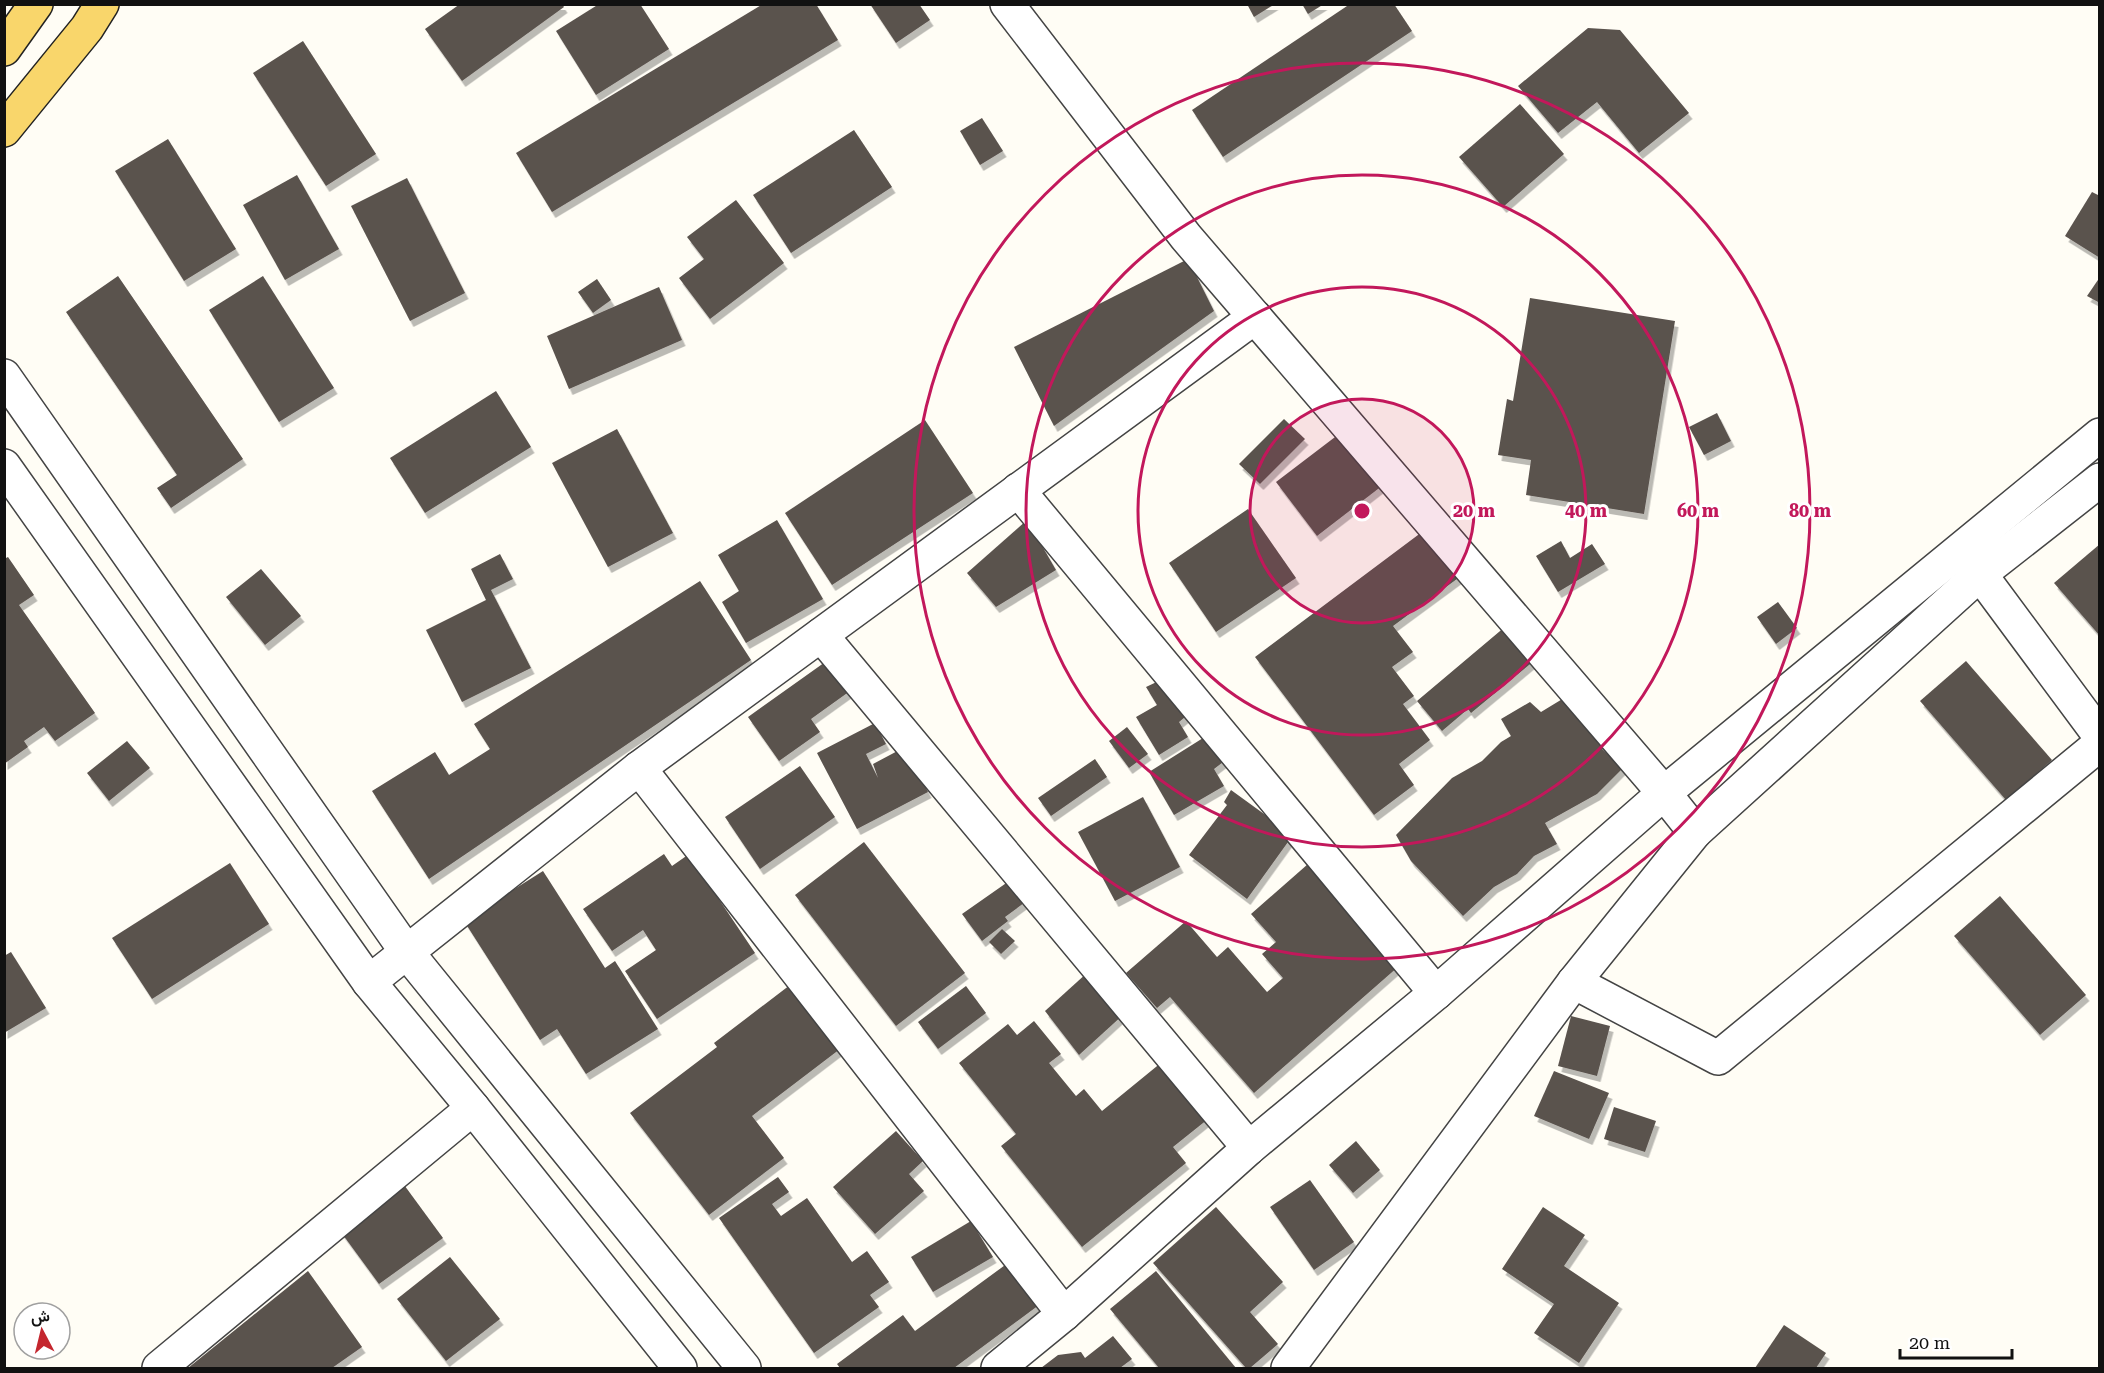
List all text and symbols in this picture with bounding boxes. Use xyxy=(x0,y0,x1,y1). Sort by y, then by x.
text: 20 m xyxy=(1453,500,1496,521)
text: 40 m xyxy=(1565,500,1608,521)
text: 60 m xyxy=(1677,500,1720,521)
text: 80 m xyxy=(1789,500,1832,521)
centre of rings xyxy=(1352,501,1372,521)
north arrow xyxy=(12,1301,72,1361)
text: ش xyxy=(30,1306,51,1327)
scale bar xyxy=(1900,1322,2012,1360)
text: 20 m xyxy=(1909,1332,1950,1353)

